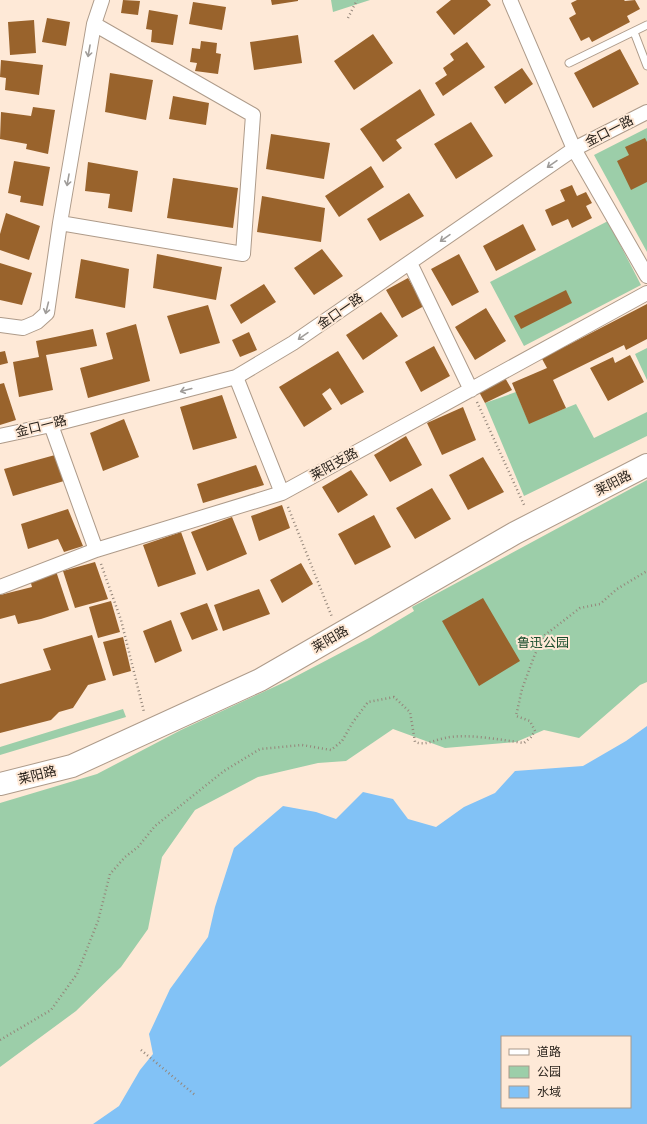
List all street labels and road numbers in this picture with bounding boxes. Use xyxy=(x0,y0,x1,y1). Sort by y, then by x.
street label: 金口一路 xyxy=(582,113,636,149)
street label: 金口一路 xyxy=(314,290,366,332)
street label: 金口一路 xyxy=(14,412,68,440)
street label: 莱阳支路 xyxy=(308,445,360,483)
street label: 莱阳路 xyxy=(592,467,634,499)
street label: 莱阳路 xyxy=(309,623,351,655)
street label: 莱阳路 xyxy=(16,763,58,787)

